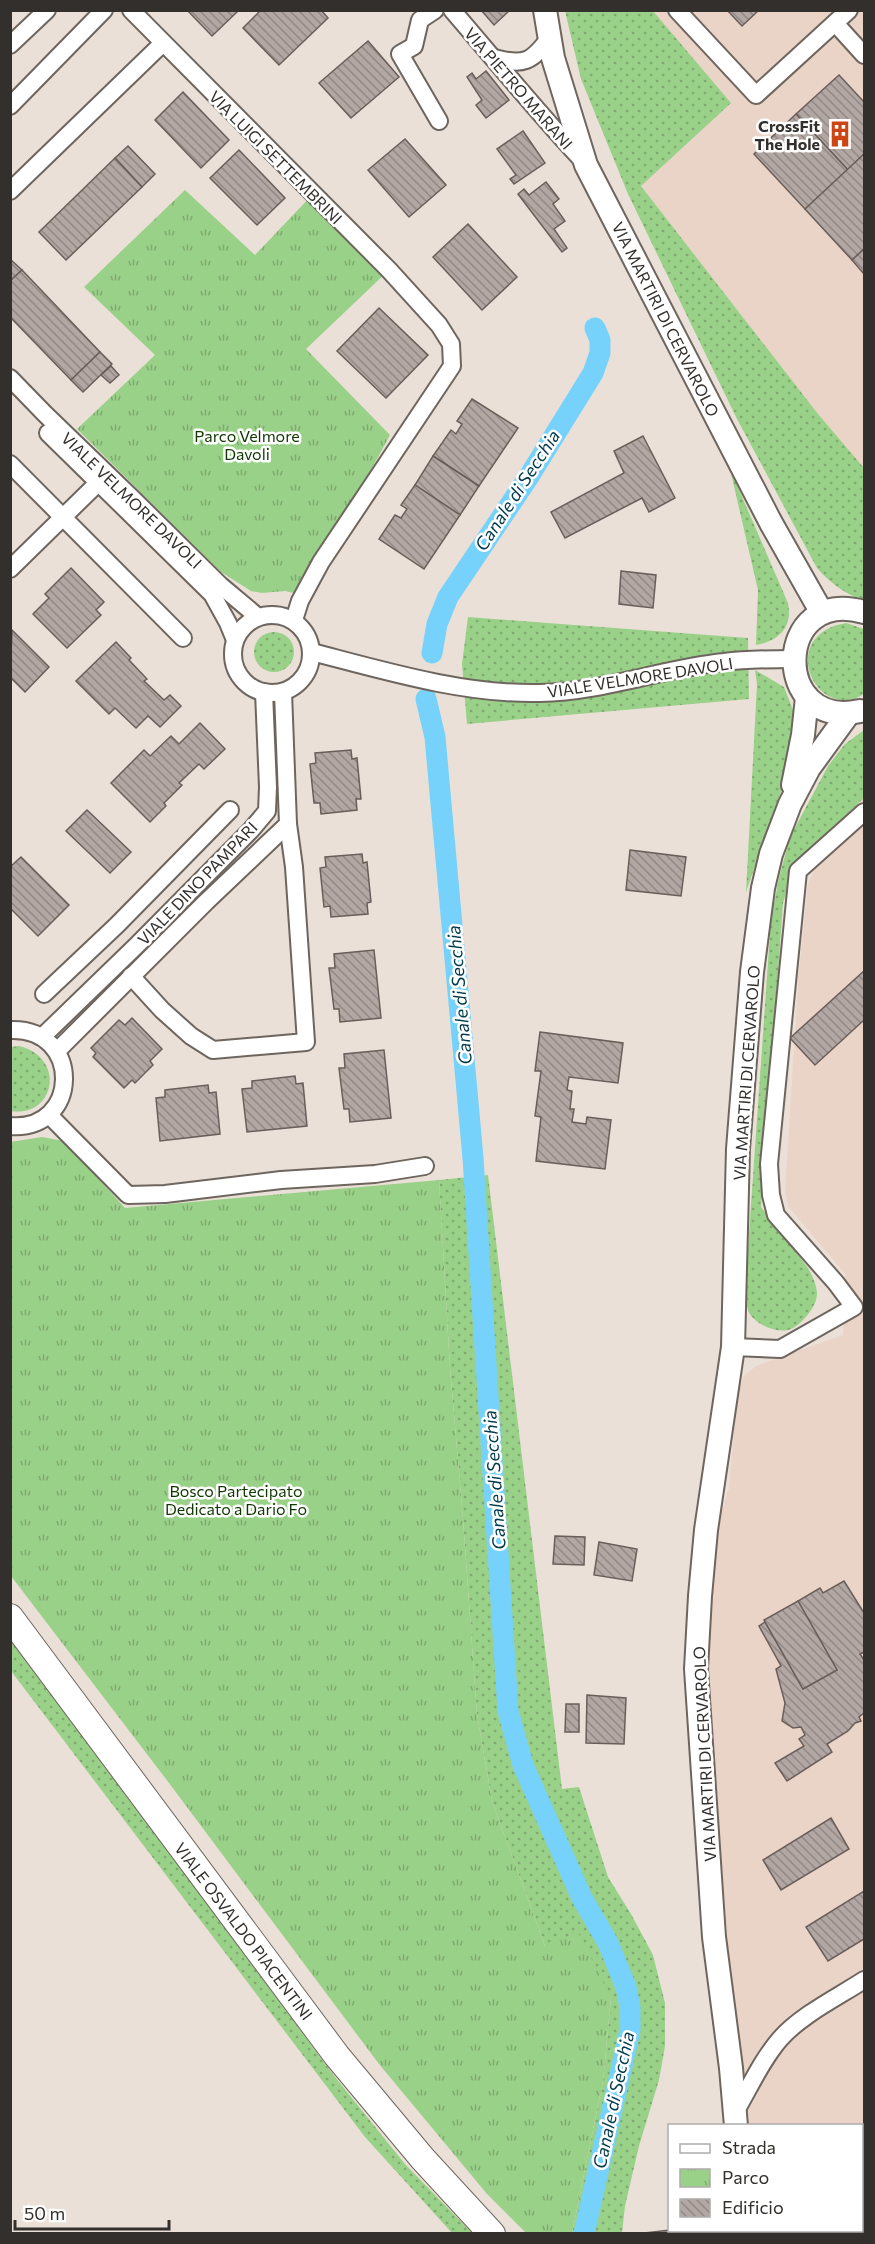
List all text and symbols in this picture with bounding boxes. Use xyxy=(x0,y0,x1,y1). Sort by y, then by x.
street label: VIA PIETRO MARANI xyxy=(461,23,577,153)
street label: VIA LUIGI SETTEMBRINI xyxy=(206,87,346,227)
place label: CrossFit The Hole xyxy=(755,116,820,153)
building icon: CrossFit The Hole xyxy=(825,119,855,149)
street label: VIA MARTIRI DI CERVAROLO xyxy=(609,219,723,419)
water label: Canale di Secchia xyxy=(470,425,564,555)
park label: Parco Velmore Davoli xyxy=(194,426,300,463)
street label: VIALE VELMORE DAVOLI xyxy=(58,428,206,572)
street label: VIALE VELMORE DAVOLI xyxy=(546,653,734,701)
street label: VIALE DINO PAMPARI xyxy=(133,818,261,948)
water label: Canale di Secchia xyxy=(442,924,476,1066)
street label: VIA MARTIRI DI CERVAROLO xyxy=(729,965,763,1181)
water label: Canale di Secchia xyxy=(478,1410,510,1550)
park label: Bosco Partecipato Dedicato a Dario Fo xyxy=(165,1481,307,1518)
street label: VIA MARTIRI DI CERVAROLO xyxy=(689,1646,719,1862)
street label: VIALE OSVALDO PIACENTINI xyxy=(171,1839,317,2023)
water label: Canale di Secchia xyxy=(588,2029,638,2171)
legend xyxy=(668,2124,863,2232)
text: Strada xyxy=(722,2136,776,2158)
text: Parco xyxy=(722,2166,769,2188)
scale bar xyxy=(15,2193,170,2231)
text: Edificio xyxy=(722,2196,784,2218)
text: 50 m xyxy=(24,2202,65,2224)

